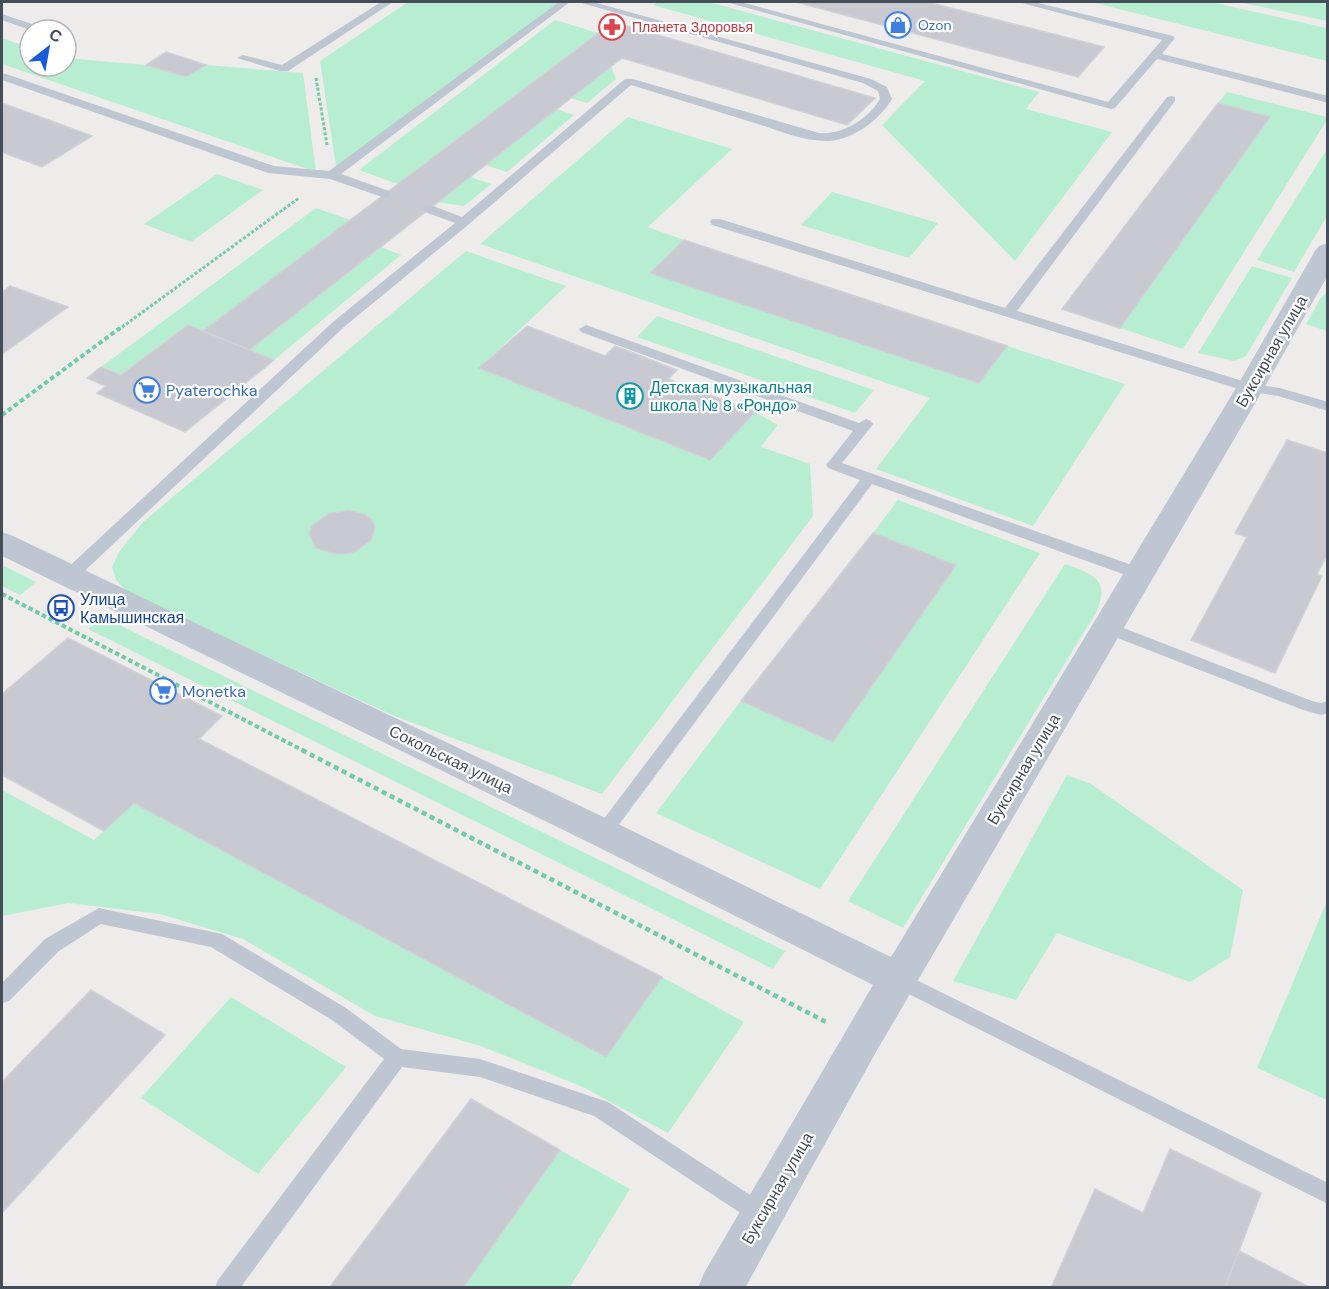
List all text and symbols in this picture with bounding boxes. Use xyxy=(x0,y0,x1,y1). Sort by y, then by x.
shop icon: Ozon xyxy=(883,10,913,40)
pharmacy icon: Планета Здоровья xyxy=(597,12,627,42)
place label: Ozon xyxy=(918,16,952,34)
north arrow xyxy=(18,18,78,78)
place label: Планета Здоровья xyxy=(632,18,753,36)
text: С xyxy=(45,24,66,48)
street label: Буксирная улица xyxy=(1231,291,1312,411)
supermarket icon: Pyaterochka xyxy=(132,375,162,405)
place label: Детская музыкальная школа № 8 «Рондо» xyxy=(650,377,812,416)
place label: Pyaterochka xyxy=(166,380,257,401)
building icon: Детская музыкальная школа № 8 «Рондо» xyxy=(615,381,645,411)
place label: Улица Камышинская xyxy=(80,589,184,628)
bus stop icon: Улица Камышинская xyxy=(46,593,76,623)
supermarket icon: Monetka xyxy=(148,676,178,706)
place label: Monetka xyxy=(182,681,246,702)
street label: Буксирная улица xyxy=(982,710,1065,829)
street label: Сокольская улица xyxy=(386,720,516,799)
street label: Буксирная улица xyxy=(737,1128,818,1248)

